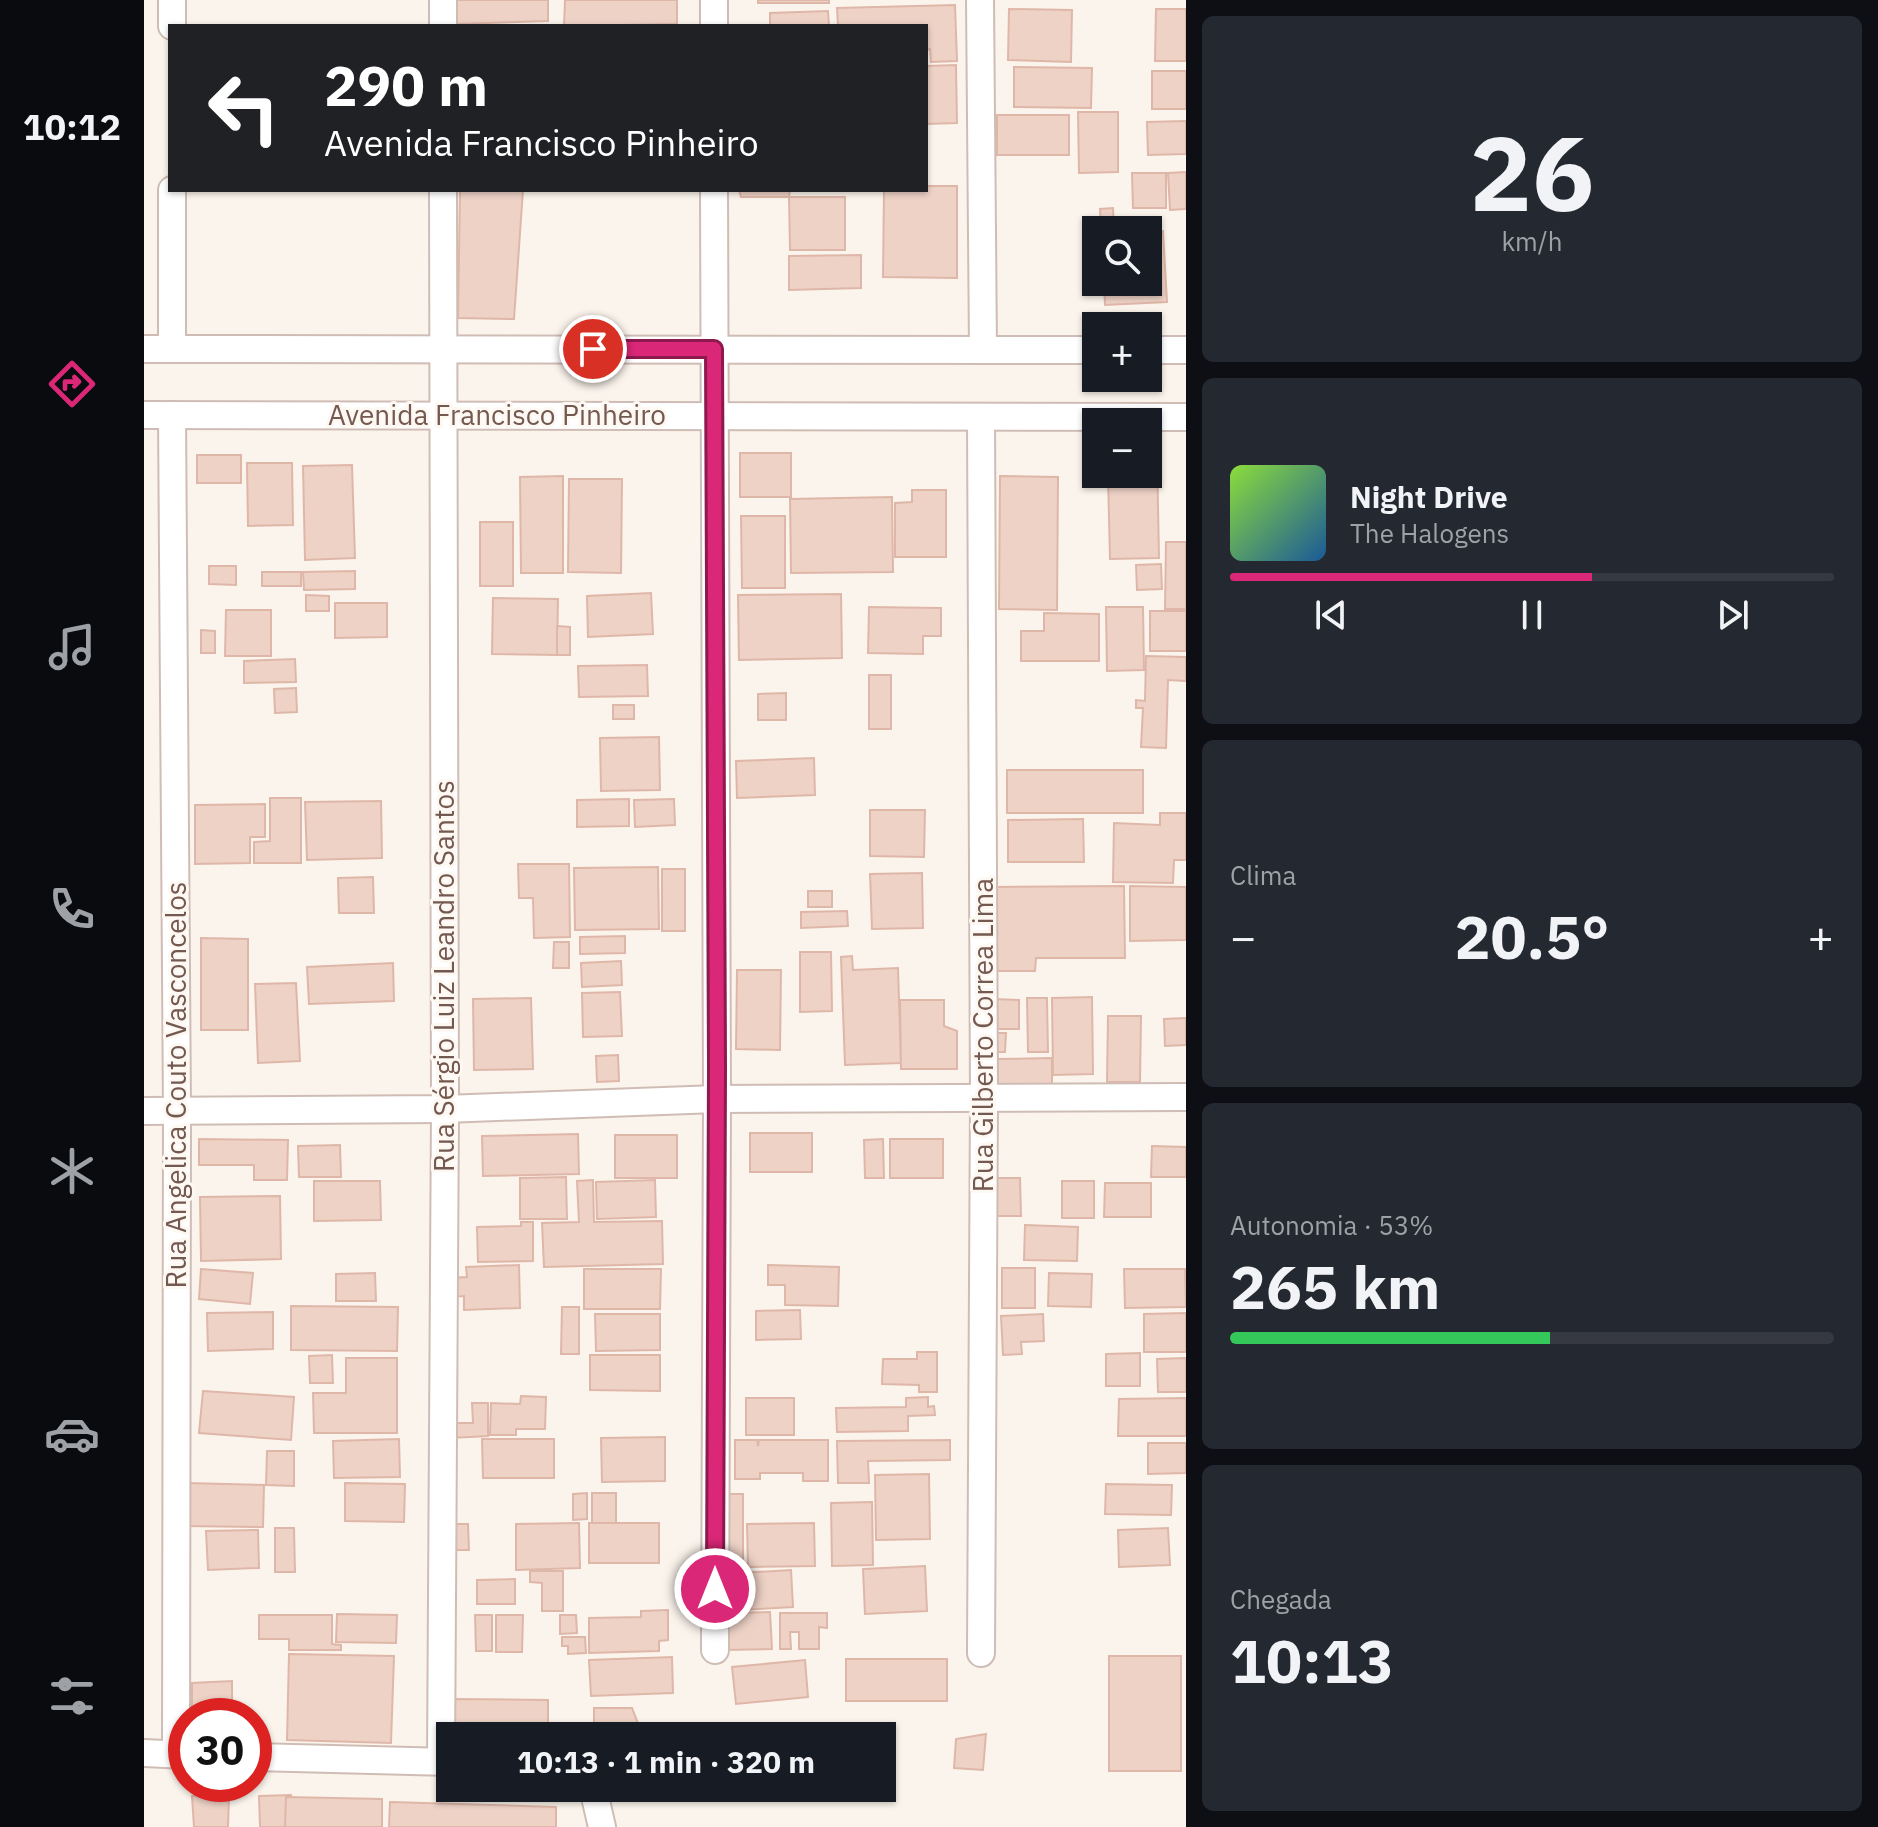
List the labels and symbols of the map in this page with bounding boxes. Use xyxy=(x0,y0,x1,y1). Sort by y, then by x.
pin xyxy=(559,315,627,383)
street label: Avenida Francisco Pinheiro xyxy=(328,396,666,433)
street label: Rua Sérgio Luiz Leandro Santos xyxy=(425,780,462,1172)
street label: Rua Gilberto Correa Lima xyxy=(964,878,1001,1192)
street label: Rua Angelica Couto Vasconcelos xyxy=(157,882,194,1288)
position arrow xyxy=(673,1547,757,1631)
speed limit sign: 30 xyxy=(168,1698,272,1802)

